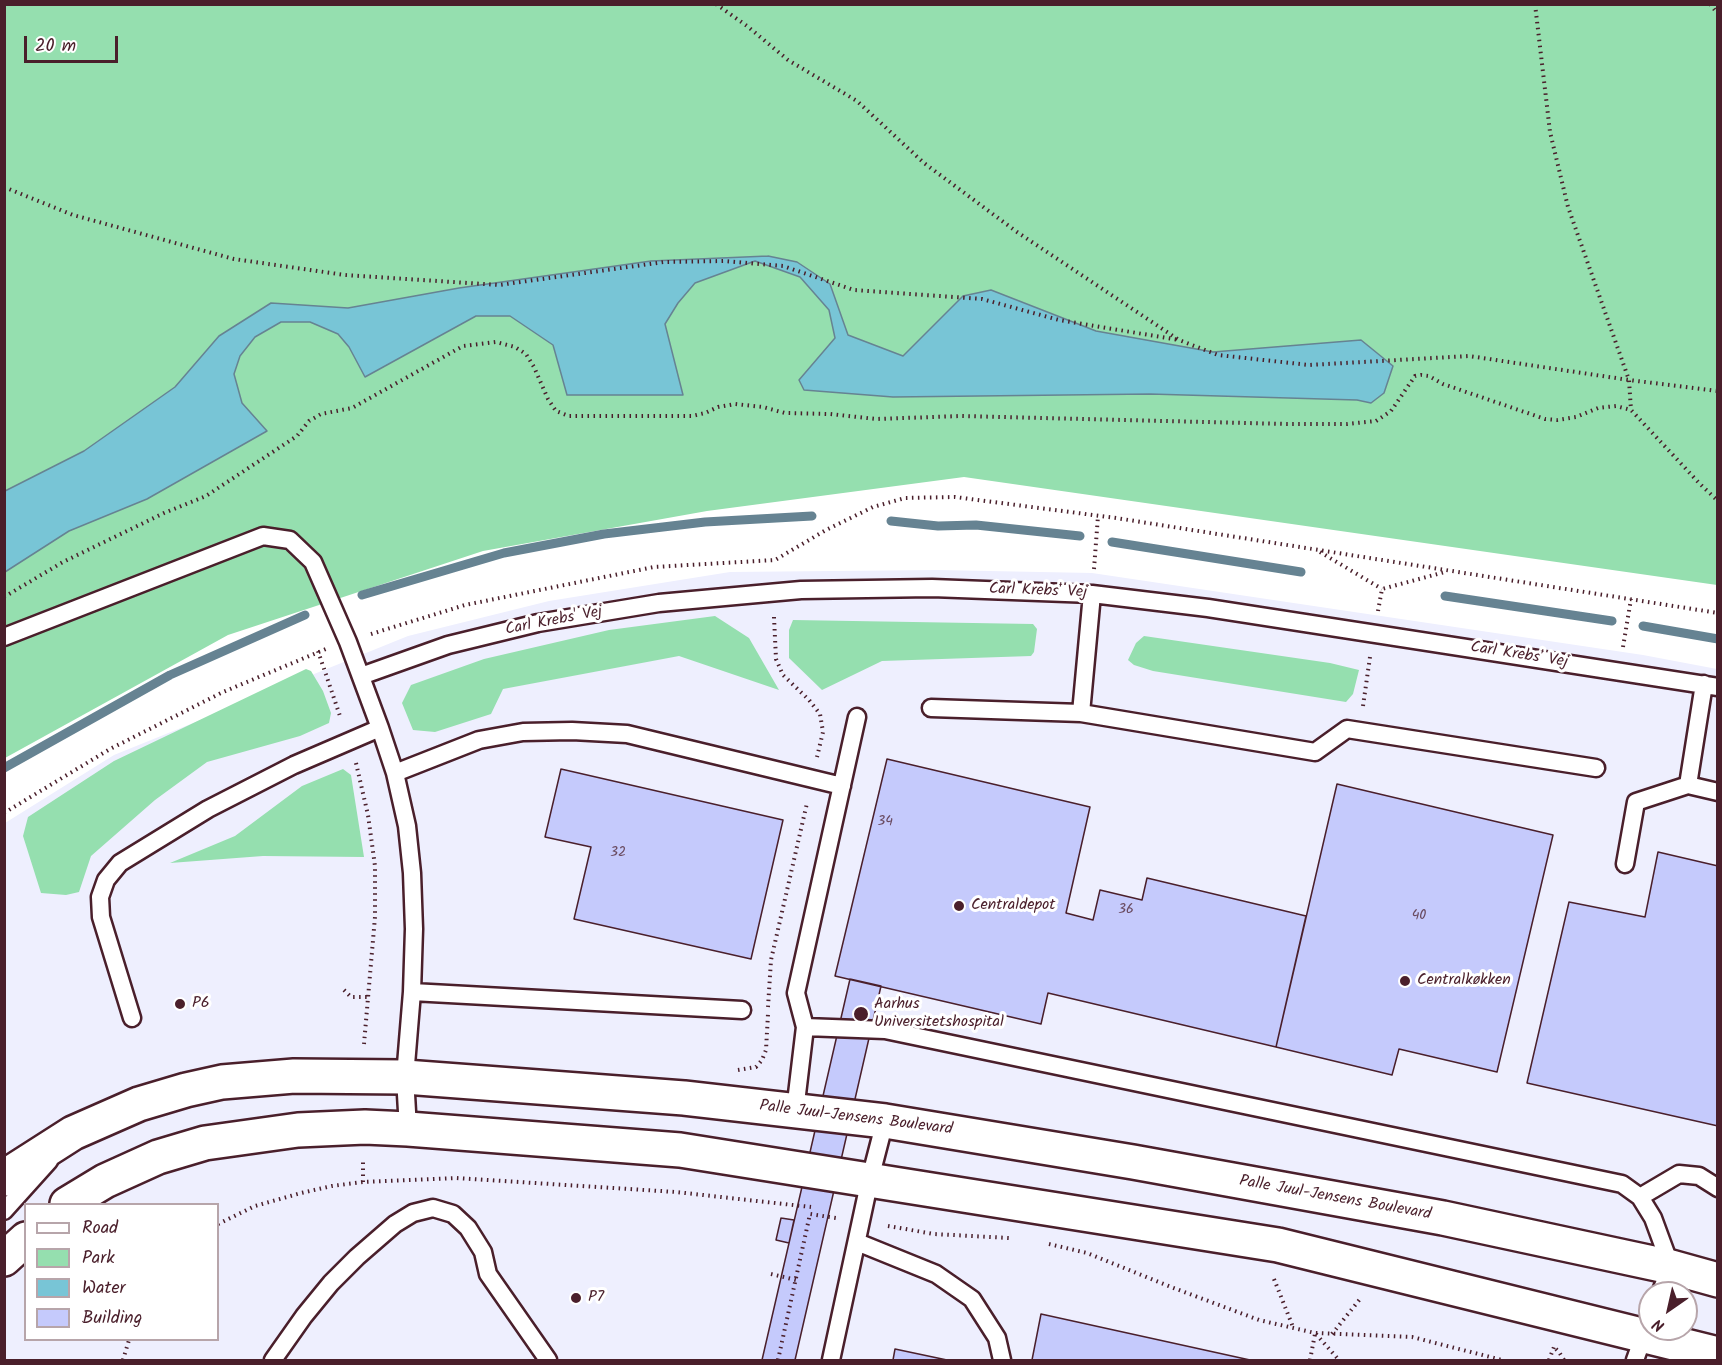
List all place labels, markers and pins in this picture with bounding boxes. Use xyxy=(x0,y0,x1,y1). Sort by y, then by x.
place label: Centraldepot xyxy=(971,896,1055,916)
marker: Centraldepot xyxy=(952,899,966,913)
place label: Centralkøkken xyxy=(1417,971,1511,991)
marker: Centralkøkken xyxy=(1398,974,1412,988)
place label: P6 xyxy=(192,994,210,1014)
place label: Aarhus Universitetshospital xyxy=(874,995,1004,1033)
marker: P6 xyxy=(173,997,187,1011)
marker: Aarhus Universitetshospital xyxy=(852,1005,870,1023)
place label: P7 xyxy=(588,1288,604,1308)
marker: P7 xyxy=(569,1291,583,1305)

